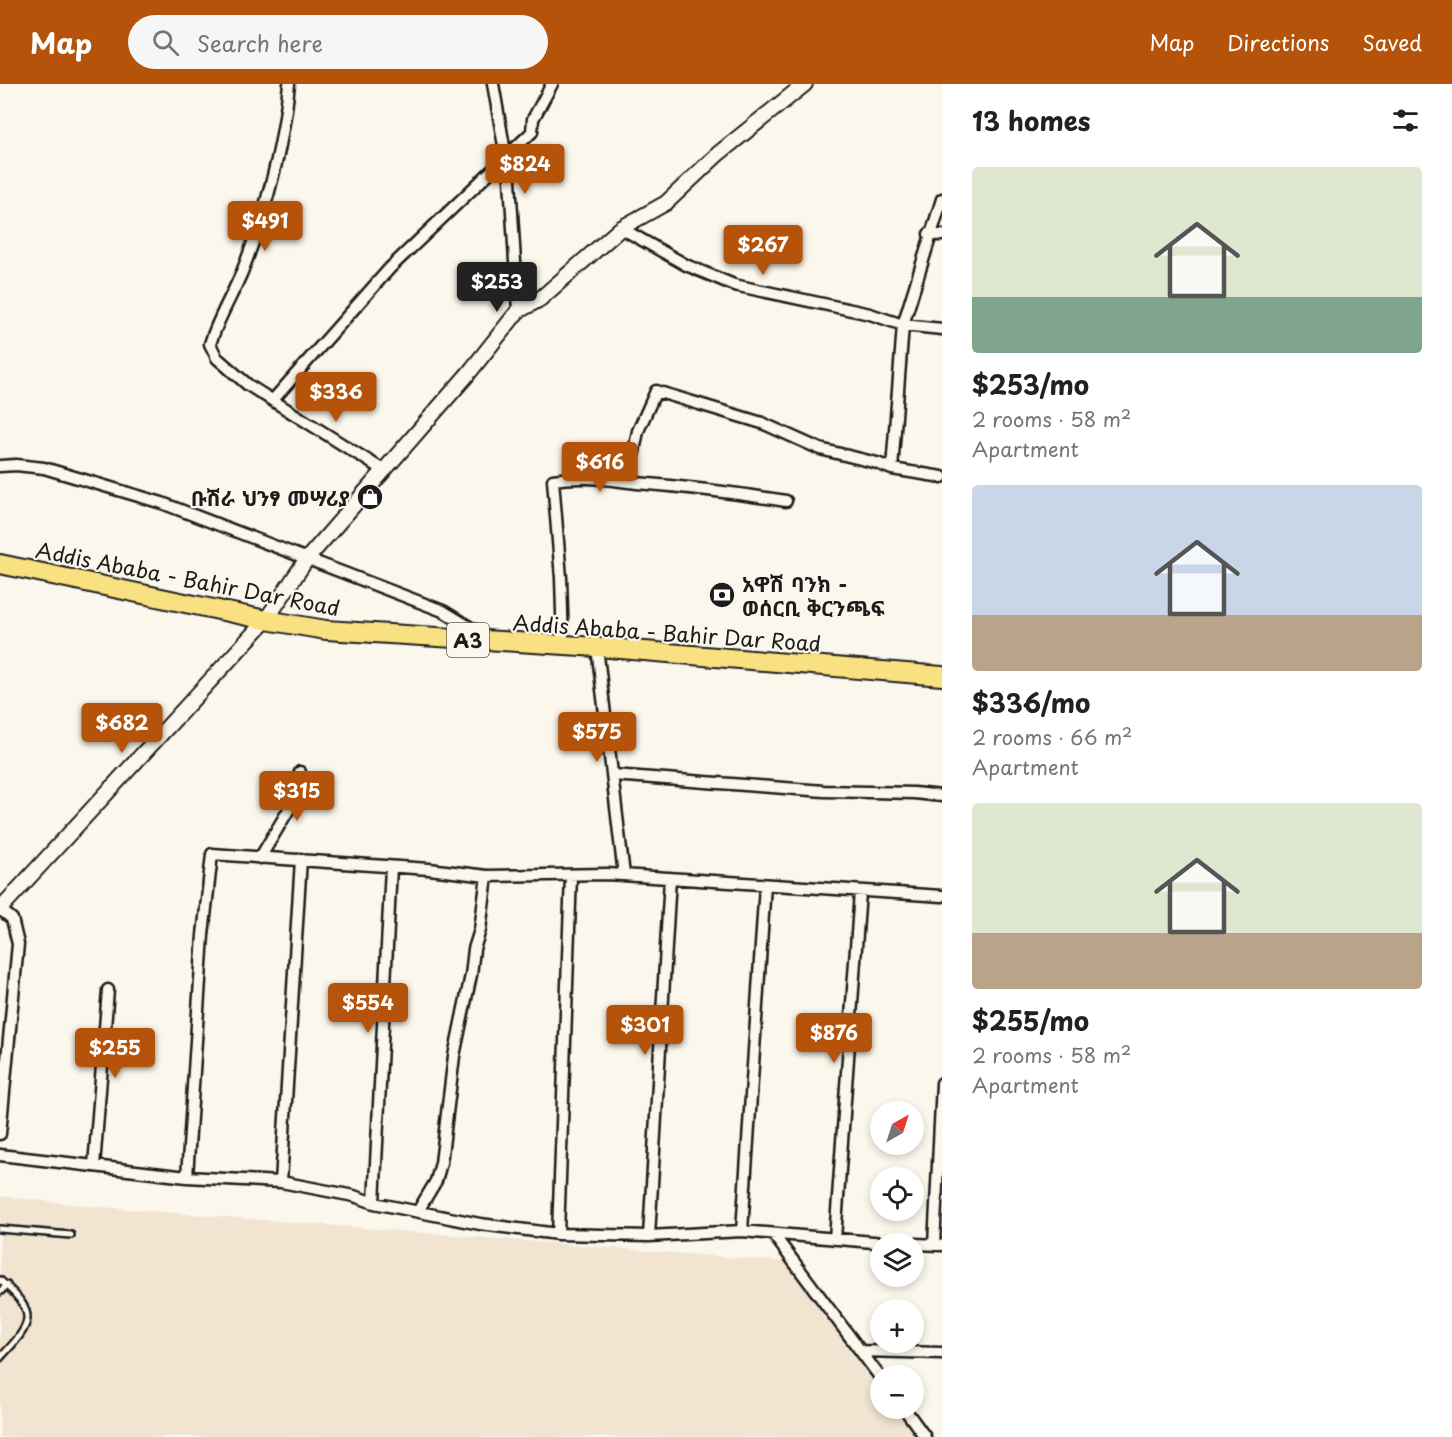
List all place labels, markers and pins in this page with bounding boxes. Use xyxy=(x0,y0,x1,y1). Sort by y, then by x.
pin: $824 xyxy=(489,144,561,195)
pin: $491 xyxy=(229,201,301,252)
pin: $267 xyxy=(727,225,799,276)
pin: $253 xyxy=(461,262,533,313)
pin: $336 xyxy=(300,372,372,423)
pin: $616 xyxy=(564,442,636,493)
place label: ቡሽራ ህንፃ መሣሪያ xyxy=(191,481,350,513)
shop icon: ቡሽራ ህንፃ መሣሪያ xyxy=(355,482,385,512)
place label: አዋሽ ባንክ - ወሰርቢ ቅርንጫፍ xyxy=(742,567,885,623)
bank icon: አዋሽ ባንክ - ወሰርቢ ቅርንጫፍ xyxy=(707,580,737,610)
pin: $682 xyxy=(86,703,158,754)
pin: $575 xyxy=(561,712,633,763)
pin: $315 xyxy=(261,771,333,822)
pin: $554 xyxy=(332,983,404,1034)
pin: $301 xyxy=(609,1005,681,1056)
pin: $876 xyxy=(798,1013,870,1064)
pin: $255 xyxy=(79,1028,151,1079)

